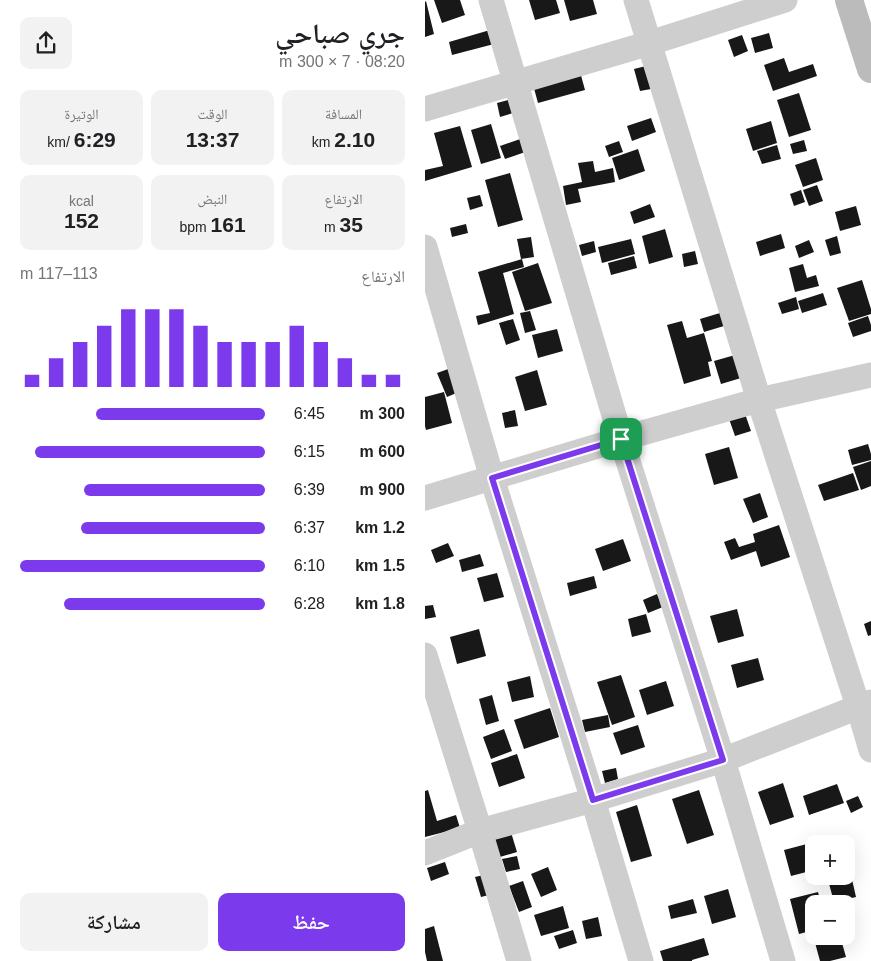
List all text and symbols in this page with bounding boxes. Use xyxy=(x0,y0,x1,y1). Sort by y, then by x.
button: share xyxy=(20,17,72,69)
text: جري صباحي xyxy=(275,18,405,49)
text: 08:20 · 7 × 300 m xyxy=(279,53,405,70)
text: الوتيرة xyxy=(64,106,99,122)
text: الوقت xyxy=(197,106,228,122)
text: المسافة xyxy=(325,106,362,122)
text: 6:29 xyxy=(74,128,116,151)
text: 13:37 xyxy=(186,128,239,151)
text: 2.10 xyxy=(334,128,375,151)
text: /km xyxy=(47,134,74,150)
text: km xyxy=(312,134,334,150)
text: النبض xyxy=(198,191,227,207)
text: الارتفاع xyxy=(324,191,363,207)
text: kcal xyxy=(69,193,94,209)
text: 152 xyxy=(64,209,99,232)
text: 161 xyxy=(211,213,246,236)
text: 35 xyxy=(340,213,363,236)
text: bpm xyxy=(179,219,211,235)
text: m xyxy=(324,219,340,235)
text: 113–117 m xyxy=(20,265,98,282)
text: الارتفاع xyxy=(361,268,405,285)
text: 6:45 xyxy=(294,405,325,422)
text: 300 m xyxy=(360,405,405,422)
pin xyxy=(600,418,642,460)
icon: arrive xyxy=(607,425,635,453)
text: 6:15 xyxy=(294,443,325,460)
text: 600 m xyxy=(360,443,405,460)
text: 6:39 xyxy=(294,481,325,498)
text: 900 m xyxy=(360,481,405,498)
text: 6:37 xyxy=(294,519,325,536)
text: 1.2 km xyxy=(355,519,405,536)
text: 6:10 xyxy=(294,557,325,574)
text: 1.5 km xyxy=(355,557,405,574)
text: 6:28 xyxy=(294,595,325,612)
text: 1.8 km xyxy=(355,595,405,612)
map controls xyxy=(805,835,855,945)
button: + xyxy=(805,835,855,885)
button: مشاركة xyxy=(20,893,208,951)
button: حفظ xyxy=(218,893,405,951)
button: − xyxy=(805,895,855,945)

